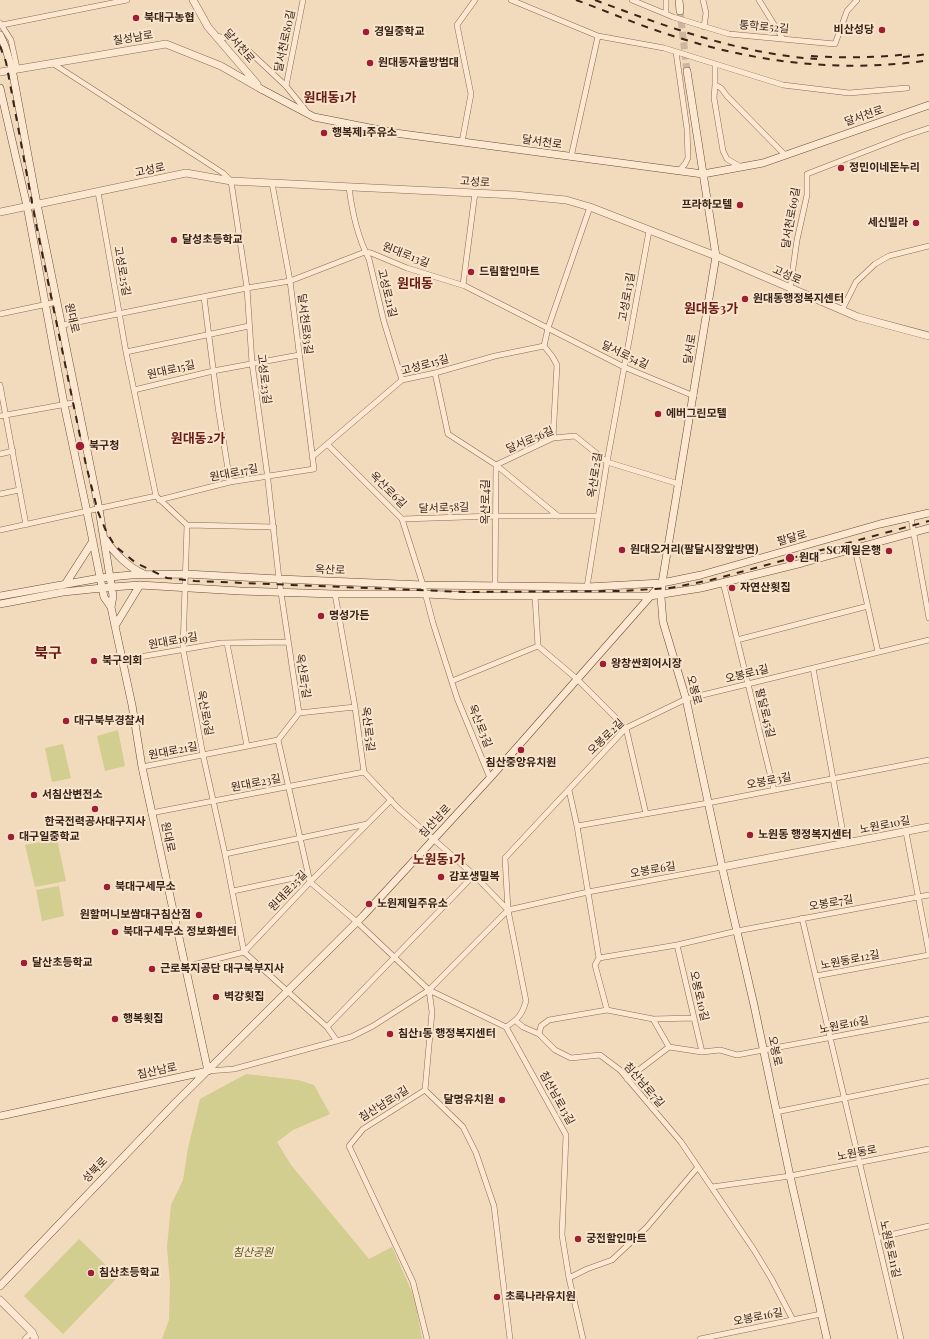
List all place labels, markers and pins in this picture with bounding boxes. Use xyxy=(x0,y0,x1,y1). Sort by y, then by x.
place label: 북대구농협 xyxy=(144,11,195,25)
marker: 북대구농협 xyxy=(131,13,141,23)
place label: 비산성당 xyxy=(834,23,874,37)
place label: 경일중학교 xyxy=(374,25,425,39)
marker: 비산성당 xyxy=(877,25,887,35)
marker: 경일중학교 xyxy=(361,27,371,37)
place label: 원대동자율방범대 xyxy=(378,56,459,70)
marker: 원대동자율방범대 xyxy=(365,58,375,68)
place label: 행복제1주유소 xyxy=(332,126,397,140)
marker: 행복제1주유소 xyxy=(319,128,329,138)
place label: 정민이네돈누리 xyxy=(849,161,920,175)
marker: 정민이네돈누리 xyxy=(836,163,846,173)
place label: 프라하모텔 xyxy=(681,198,732,212)
marker: 프라하모텔 xyxy=(735,200,745,210)
place label: 세신빌라 xyxy=(868,216,908,230)
marker: 세신빌라 xyxy=(911,218,921,228)
place label: 달성초등학교 xyxy=(182,233,243,247)
marker: 달성초등학교 xyxy=(169,235,179,245)
place label: 드림할인마트 xyxy=(479,265,540,279)
marker: 드림할인마트 xyxy=(466,267,476,277)
place label: 원대동행정복지센터 xyxy=(753,292,844,306)
marker: 원대동행정복지센터 xyxy=(740,294,750,304)
place label: 에버그린모텔 xyxy=(666,407,727,421)
marker: 에버그린모텔 xyxy=(653,409,663,419)
place label: 북구청 xyxy=(89,439,119,453)
marker: 북구청 xyxy=(74,440,86,452)
place label: 원대오거리(팔달시장앞방면) xyxy=(630,543,758,557)
place label: SC제일은행 xyxy=(826,544,881,558)
marker: 원대오거리(팔달시장앞방면) xyxy=(617,545,627,555)
marker: SC제일은행 xyxy=(884,546,894,556)
place label: 원대 xyxy=(799,551,819,565)
marker: 원대 xyxy=(784,552,796,564)
place label: 자연산횟집 xyxy=(740,581,791,595)
marker: 자연산횟집 xyxy=(727,583,737,593)
place label: 명성가든 xyxy=(329,609,369,623)
marker: 명성가든 xyxy=(316,611,326,621)
place label: 북구의회 xyxy=(102,654,142,668)
marker: 북구의회 xyxy=(89,656,99,666)
place label: 왕창싼회어시장 xyxy=(611,657,682,671)
marker: 왕창싼회어시장 xyxy=(598,659,608,669)
place label: 대구북부경찰서 xyxy=(74,714,145,728)
marker: 대구북부경찰서 xyxy=(61,716,71,726)
marker: 침산중앙유치원 xyxy=(516,745,526,755)
place label: 침산중앙유치원 xyxy=(486,756,556,770)
place label: 서침산변전소 xyxy=(42,788,103,802)
marker: 서침산변전소 xyxy=(29,790,39,800)
marker: 한국전력공사대구지사 xyxy=(90,804,100,814)
place label: 한국전력공사대구지사 xyxy=(44,815,146,829)
place label: 노원동 행정복지센터 xyxy=(758,828,852,842)
place label: 대구일중학교 xyxy=(19,830,80,844)
marker: 노원동 행정복지센터 xyxy=(745,830,755,840)
marker: 대구일중학교 xyxy=(6,832,16,842)
place label: 감포생밀복 xyxy=(449,870,500,884)
marker: 감포생밀복 xyxy=(436,872,446,882)
place label: 북대구세무소 xyxy=(115,880,176,894)
marker: 북대구세무소 xyxy=(102,882,112,892)
place label: 노원제일주유소 xyxy=(377,897,448,911)
marker: 노원제일주유소 xyxy=(364,899,374,909)
place label: 원할머니보쌈대구침산점 xyxy=(80,908,191,922)
marker: 원할머니보쌈대구침산점 xyxy=(194,910,204,920)
place label: 북대구세무소 정보화센터 xyxy=(123,925,237,939)
marker: 북대구세무소 정보화센터 xyxy=(110,927,120,937)
place label: 달산초등학교 xyxy=(32,956,93,970)
marker: 달산초등학교 xyxy=(19,958,29,968)
place label: 근로복지공단 대구북부지사 xyxy=(160,962,284,976)
marker: 근로복지공단 대구북부지사 xyxy=(147,964,157,974)
place label: 벽강횟집 xyxy=(224,990,264,1004)
marker: 벽강횟집 xyxy=(211,992,221,1002)
place label: 행복횟집 xyxy=(123,1012,163,1026)
marker: 행복횟집 xyxy=(110,1014,120,1024)
place label: 침산1동 행정복지센터 xyxy=(398,1027,496,1041)
marker: 침산1동 행정복지센터 xyxy=(385,1029,395,1039)
place label: 달명유치원 xyxy=(443,1093,494,1107)
marker: 달명유치원 xyxy=(497,1095,507,1105)
place label: 궁전할인마트 xyxy=(586,1232,647,1246)
marker: 궁전할인마트 xyxy=(573,1234,583,1244)
place label: 침산초등학교 xyxy=(99,1266,160,1280)
marker: 침산초등학교 xyxy=(86,1268,96,1278)
place label: 초록나라유치원 xyxy=(505,1290,576,1304)
marker: 초록나라유치원 xyxy=(492,1292,502,1302)

